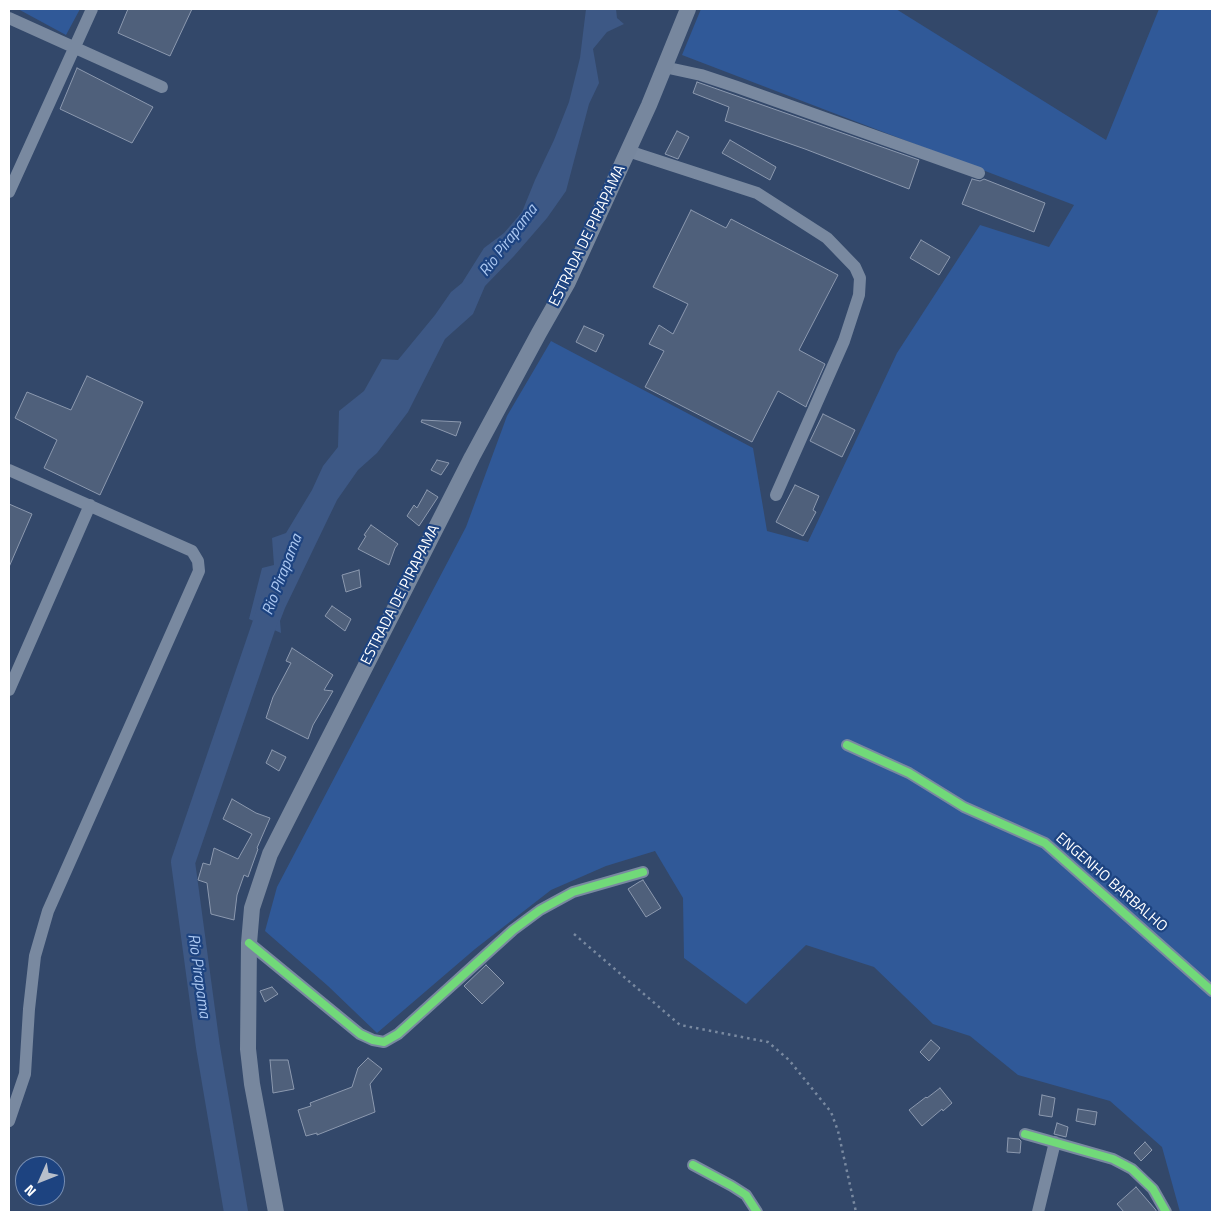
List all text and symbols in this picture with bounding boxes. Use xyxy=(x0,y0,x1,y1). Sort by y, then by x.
street label: ESTRADA DE PIRAPAMA xyxy=(546,162,630,310)
water label: Rio Pirapama xyxy=(476,201,542,281)
street label: ESTRADA DE PIRAPAMA xyxy=(358,522,444,668)
water label: Rio Pirapama xyxy=(259,532,307,618)
street label: ENGENHO BARBALHO xyxy=(1052,830,1170,936)
water label: Rio Pirapama xyxy=(183,933,213,1019)
north arrow xyxy=(15,1156,65,1206)
text: N xyxy=(19,1180,40,1202)

